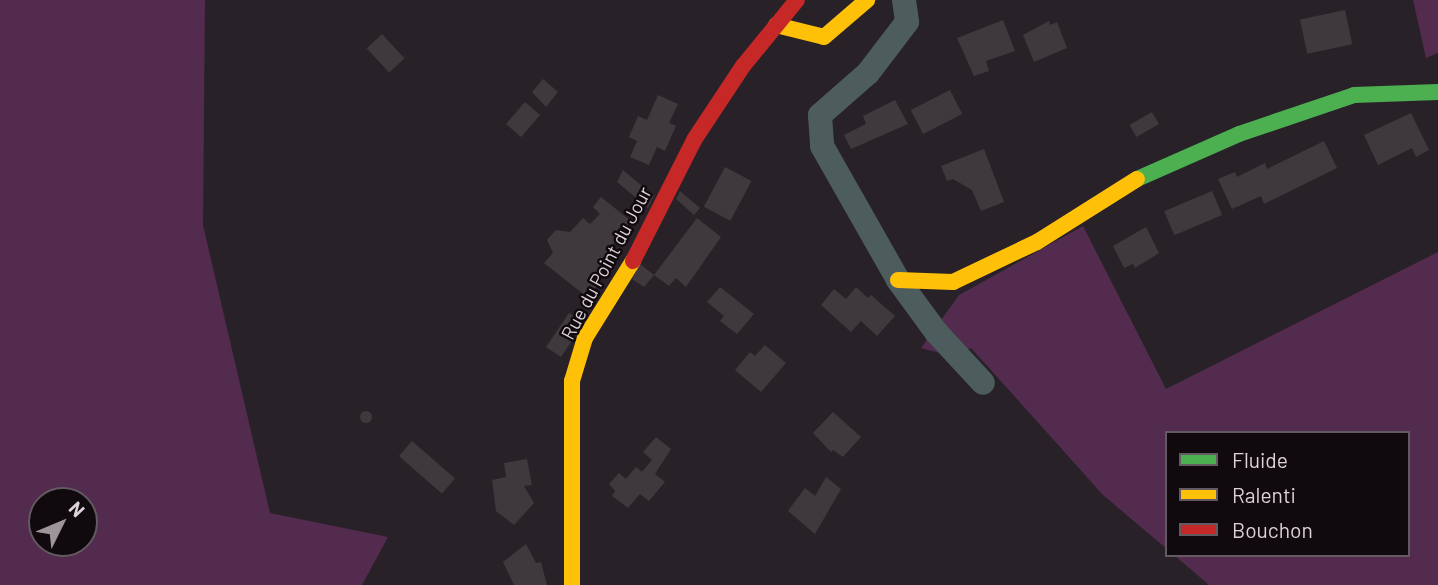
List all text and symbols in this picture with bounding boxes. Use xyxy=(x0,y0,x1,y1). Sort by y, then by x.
street label: Rue du Point du Jour xyxy=(556,183,656,343)
legend xyxy=(1165,431,1410,557)
text: Fluide xyxy=(1232,447,1288,472)
text: Ralenti xyxy=(1232,482,1296,507)
north arrow xyxy=(28,487,98,557)
text: N xyxy=(65,496,90,521)
text: Bouchon xyxy=(1232,517,1313,542)

